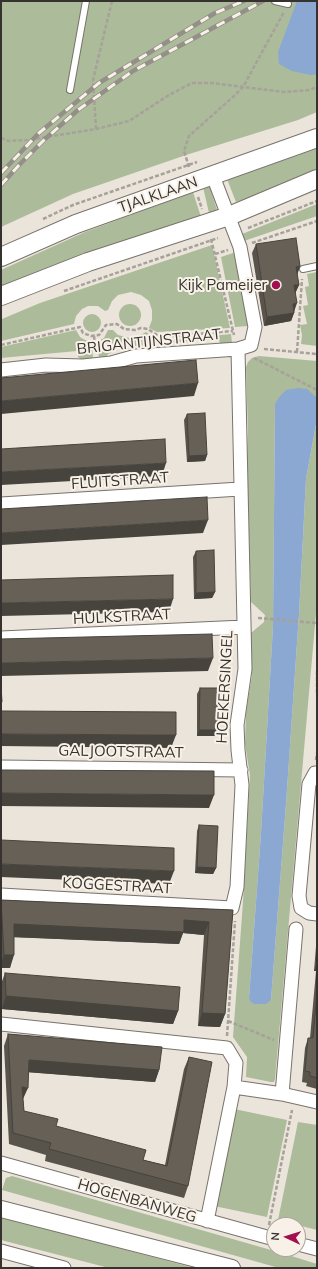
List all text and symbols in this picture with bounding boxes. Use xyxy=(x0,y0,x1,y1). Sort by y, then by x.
street label: TJALKLAAN xyxy=(116,173,200,217)
place label: Kijk Pameijer xyxy=(178,276,267,294)
marker: Kijk Pameijer xyxy=(270,279,282,291)
street label: BRIGANTIJNSTRAAT xyxy=(76,325,222,359)
street label: FLUITSTRAAT xyxy=(70,469,170,493)
street label: HULKSTRAAT xyxy=(73,605,171,629)
street label: HOEKERSINGEL xyxy=(213,630,237,744)
street label: GALJOOTSTRAAT xyxy=(58,742,184,762)
street label: KOGGESTRAAT xyxy=(62,874,172,898)
street label: HOGENBANWEG xyxy=(76,1175,198,1227)
north arrow xyxy=(266,1217,306,1257)
text: N xyxy=(268,1232,282,1241)

